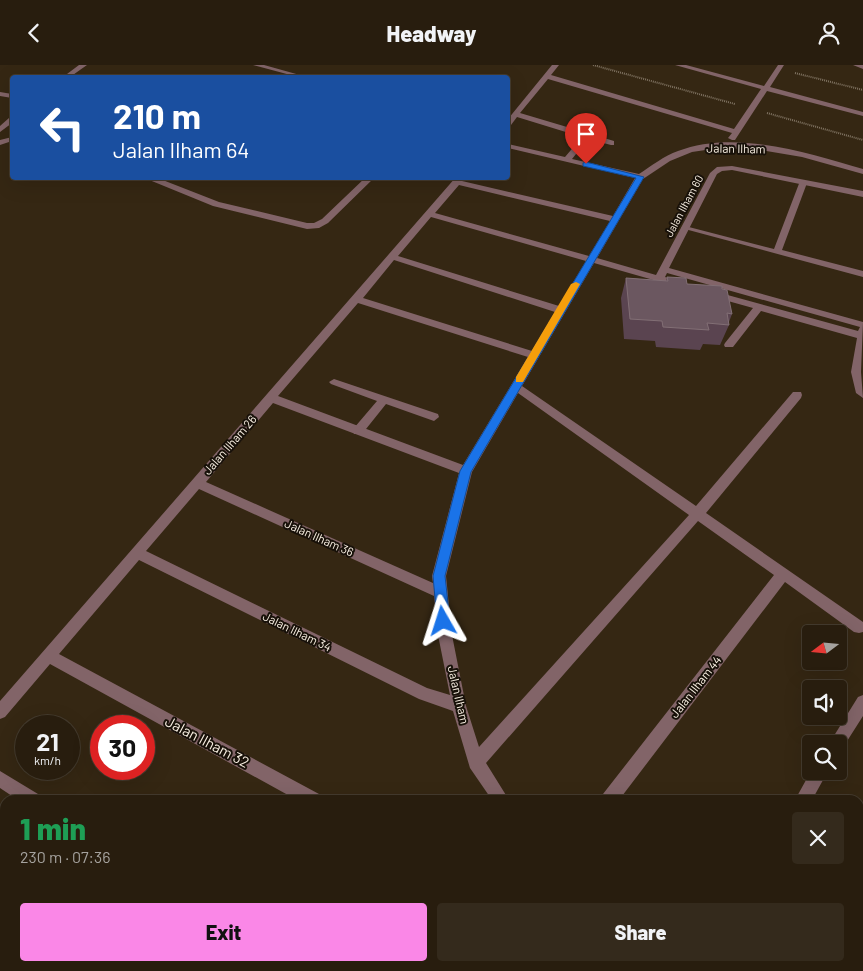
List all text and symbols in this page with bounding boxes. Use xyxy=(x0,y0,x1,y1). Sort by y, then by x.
icon: back xyxy=(20,19,48,47)
icon: person xyxy=(815,19,843,47)
text: Headway xyxy=(387,20,476,46)
text: 210 m xyxy=(113,94,201,136)
icon: left xyxy=(30,95,95,160)
pin xyxy=(565,113,607,164)
icon: arrive xyxy=(572,120,600,148)
text: Jalan Ilham 64 xyxy=(113,136,249,162)
street label: Jalan Ilham xyxy=(706,140,766,156)
street label: Jalan Ilham 60 xyxy=(662,173,705,239)
street label: Jalan Ilham 26 xyxy=(200,412,259,477)
street label: Jalan Ilham 36 xyxy=(283,516,356,559)
position arrow xyxy=(416,594,468,646)
street label: Jalan Ilham 34 xyxy=(261,608,334,654)
north arrow xyxy=(802,625,848,670)
map controls xyxy=(802,625,847,780)
street label: Jalan Ilham 44 xyxy=(667,653,724,720)
street label: Jalan Ilham xyxy=(445,664,472,725)
button: sound xyxy=(802,680,847,725)
street label: Jalan Ilham 32 xyxy=(162,711,253,771)
speed limit sign: 30 xyxy=(90,715,155,780)
text: 21 xyxy=(36,726,59,756)
button: search xyxy=(802,735,847,780)
text: km/h xyxy=(34,753,61,767)
text: 1 min xyxy=(20,810,86,846)
button: close xyxy=(792,812,844,864)
text: 230 m · 07:36 xyxy=(20,847,110,866)
button: Exit xyxy=(20,903,427,961)
button: Share xyxy=(437,903,844,961)

